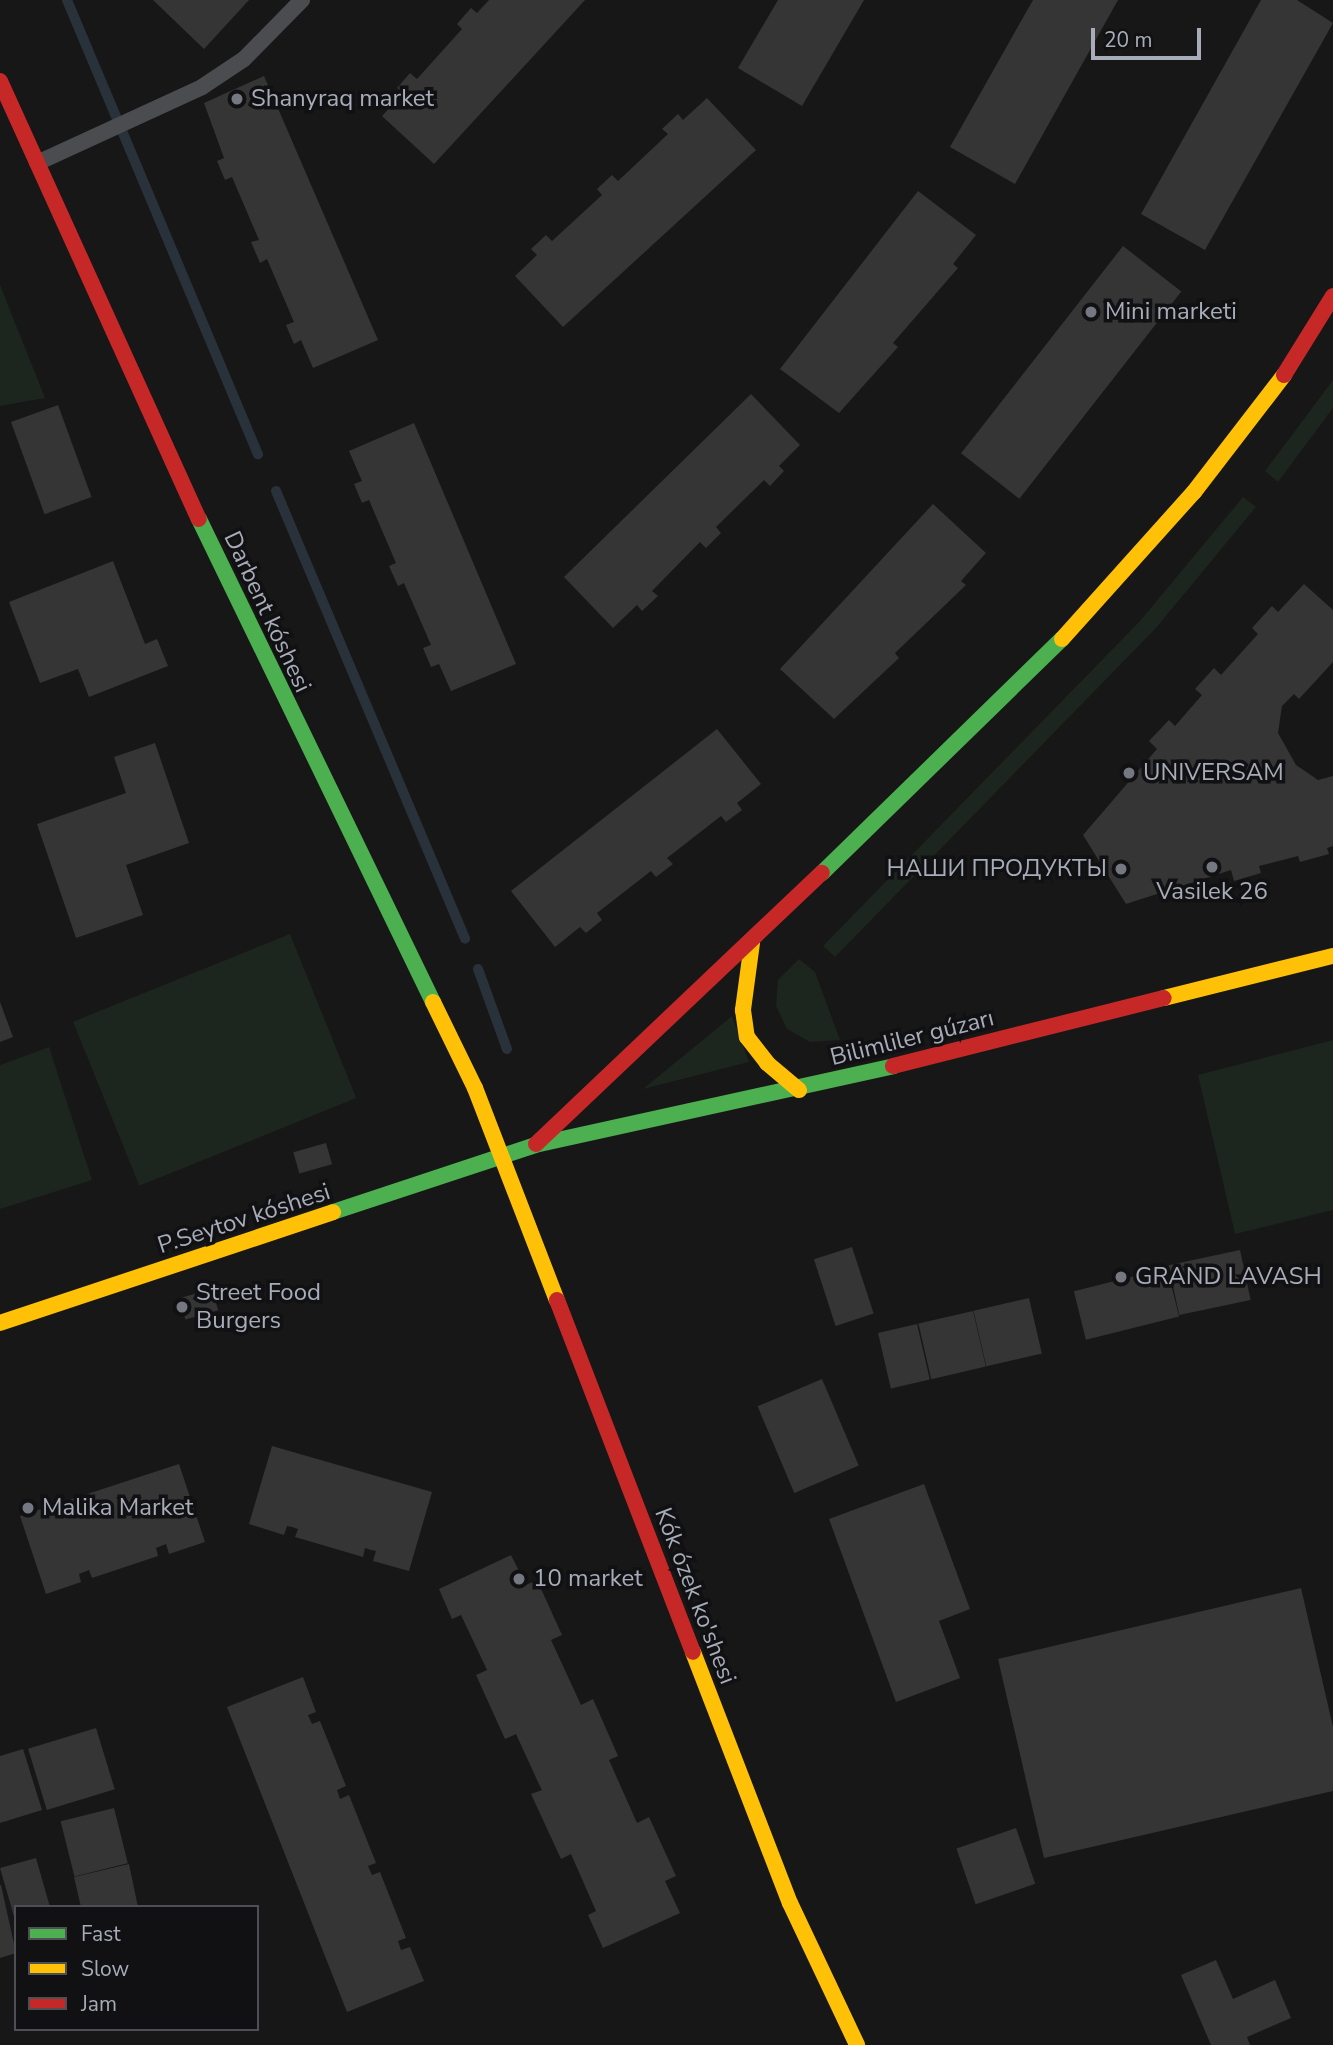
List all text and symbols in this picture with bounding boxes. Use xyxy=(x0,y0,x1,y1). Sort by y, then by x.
scale bar xyxy=(1095,14,1205,58)
text: 20 m xyxy=(1104,26,1153,54)
place label: Shanyraq market xyxy=(251,85,434,113)
marker: Shanyraq market xyxy=(229,91,245,107)
place label: Mini marketi xyxy=(1105,298,1237,326)
marker: Mini marketi xyxy=(1083,304,1099,320)
street label: Darbent kóshesi xyxy=(217,527,317,697)
place label: UNIVERSAM xyxy=(1143,759,1284,787)
marker: UNIVERSAM xyxy=(1121,765,1137,781)
place label: НАШИ ПРОДУКТЫ xyxy=(887,855,1107,883)
marker: Vasilek 26 xyxy=(1204,859,1220,875)
marker: НАШИ ПРОДУКТЫ xyxy=(1113,861,1129,877)
place label: Vasilek 26 xyxy=(1156,878,1268,906)
street label: Bilimliler gúzarı xyxy=(827,1004,997,1072)
street label: P.Seytov kóshesi xyxy=(154,1178,334,1260)
place label: GRAND LAVASH xyxy=(1135,1263,1322,1291)
marker: GRAND LAVASH xyxy=(1113,1269,1129,1285)
place label: Street Food Burgers xyxy=(196,1279,321,1335)
marker: Street Food Burgers xyxy=(174,1299,190,1315)
place label: Malika Market xyxy=(42,1494,193,1522)
marker: Malika Market xyxy=(20,1500,36,1516)
street label: Kók ózek ko'shesi xyxy=(648,1504,742,1688)
place label: 10 market xyxy=(533,1565,643,1593)
marker: 10 market xyxy=(511,1571,527,1587)
legend xyxy=(14,1905,259,2031)
text: Fast xyxy=(81,1920,121,1948)
text: Slow xyxy=(81,1955,129,1983)
text: Jam xyxy=(81,1990,117,2018)

